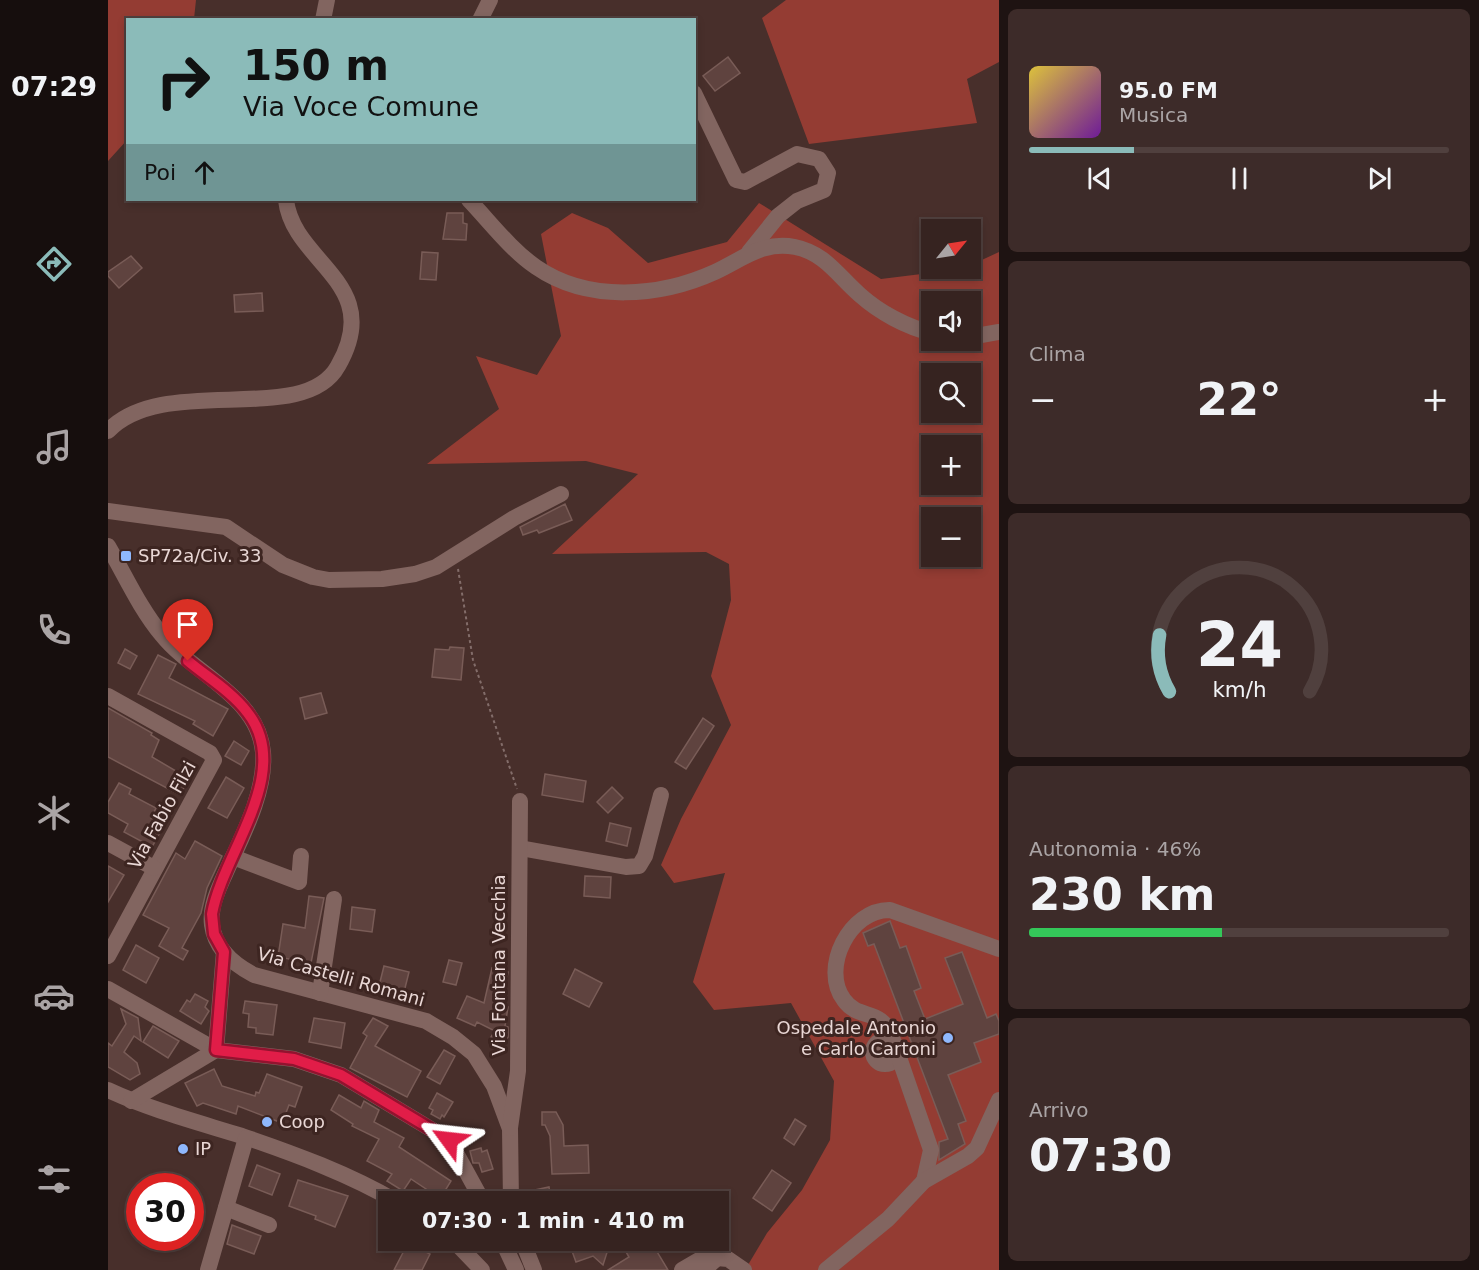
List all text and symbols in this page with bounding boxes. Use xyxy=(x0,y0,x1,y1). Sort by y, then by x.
text: 150 m xyxy=(243,41,389,90)
icon: right xyxy=(144,42,222,120)
text: 07:29 xyxy=(11,71,97,102)
text: 95.0 FM xyxy=(1119,78,1218,103)
text: Via Voce Comune xyxy=(243,91,479,122)
text: Musica xyxy=(1119,103,1188,127)
icon: ahead xyxy=(188,156,221,189)
text: Poi xyxy=(144,160,176,185)
icon: previous xyxy=(1083,162,1116,195)
icon: pause xyxy=(1223,162,1256,195)
icon: next xyxy=(1363,162,1396,195)
north arrow xyxy=(921,219,981,279)
map controls xyxy=(921,219,981,567)
icon: directions xyxy=(33,243,75,285)
button: sound xyxy=(921,291,981,351)
text: Clima xyxy=(1029,342,1086,366)
button: search xyxy=(921,363,981,423)
text: 22° xyxy=(1196,373,1282,426)
text: − xyxy=(1029,380,1057,419)
text: + xyxy=(1421,380,1449,419)
icon: music xyxy=(33,426,75,468)
button: + xyxy=(921,435,981,495)
button: − xyxy=(921,507,981,567)
place label: SP72a/Civ. 33 xyxy=(138,545,261,566)
marker: SP72a/Civ. 33 xyxy=(119,549,133,563)
pin xyxy=(162,599,213,661)
icon: arrive xyxy=(171,608,204,641)
text: 24 xyxy=(1196,608,1282,681)
icon: phone xyxy=(33,609,75,651)
text: km/h xyxy=(1212,677,1266,702)
street label: Via Fabio Filzi xyxy=(123,757,200,872)
icon: climate xyxy=(33,792,75,834)
text: Autonomia · 46% xyxy=(1029,837,1201,861)
text: 230 km xyxy=(1029,868,1215,921)
street label: Via Fontana Vecchia xyxy=(488,874,509,1056)
street label: Via Castelli Romani xyxy=(255,943,427,1010)
icon: car xyxy=(33,975,75,1017)
place label: Ospedale Antonio e Carlo Cartoni xyxy=(776,1017,936,1059)
marker: Ospedale Antonio e Carlo Cartoni xyxy=(941,1031,955,1045)
text: Arrivo xyxy=(1029,1098,1088,1122)
position arrow xyxy=(417,1108,481,1172)
place label: Coop xyxy=(279,1111,325,1132)
marker: Coop xyxy=(260,1115,274,1129)
text: 07:30 xyxy=(1029,1129,1172,1182)
place label: IP xyxy=(195,1138,211,1159)
marker: IP xyxy=(176,1142,190,1156)
icon: filters xyxy=(33,1158,75,1200)
speed limit sign: 30 xyxy=(126,1173,204,1251)
text: 07:30 · 1 min · 410 m xyxy=(422,1208,685,1233)

